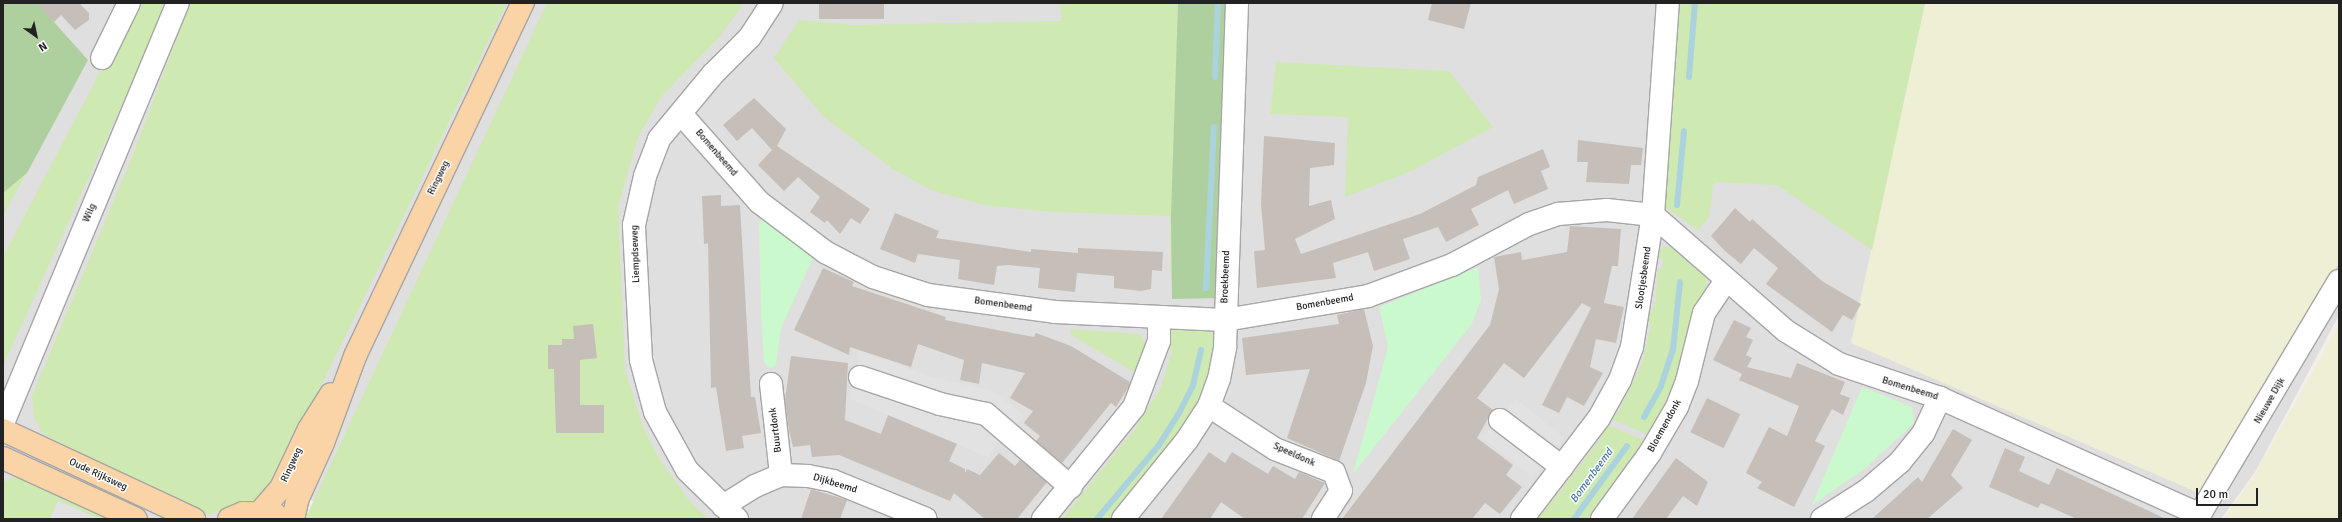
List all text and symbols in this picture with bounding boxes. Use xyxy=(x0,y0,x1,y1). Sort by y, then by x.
north arrow xyxy=(16,16,56,56)
text: N xyxy=(36,39,50,54)
street label: Bomenbeemd xyxy=(692,127,740,179)
street label: Ringweg xyxy=(426,159,452,197)
street label: Wilg xyxy=(81,202,99,224)
street label: Liempdseweg xyxy=(629,225,643,283)
street label: Slootjesbeemd xyxy=(1634,246,1654,310)
street label: Broekbeemd xyxy=(1219,250,1233,304)
street label: Bomenbeemd xyxy=(1295,292,1355,314)
street label: Bomenbeemd xyxy=(973,295,1033,315)
street label: Bomenbeemd xyxy=(1880,375,1940,403)
street label: Nieuwe Dijk xyxy=(2252,376,2288,426)
street label: Bloemendonk xyxy=(1646,398,1684,454)
street label: Buurtdonk xyxy=(767,407,785,453)
street label: Speeldonk xyxy=(1271,440,1317,470)
street label: Ringweg xyxy=(279,446,305,484)
water label: Bomenbeemd xyxy=(1568,446,1616,506)
street label: Oude Rijksweg xyxy=(67,456,129,494)
street label: Dijkbeemd xyxy=(811,472,859,496)
scale bar xyxy=(2198,480,2260,506)
text: 20 m xyxy=(2203,487,2228,502)

